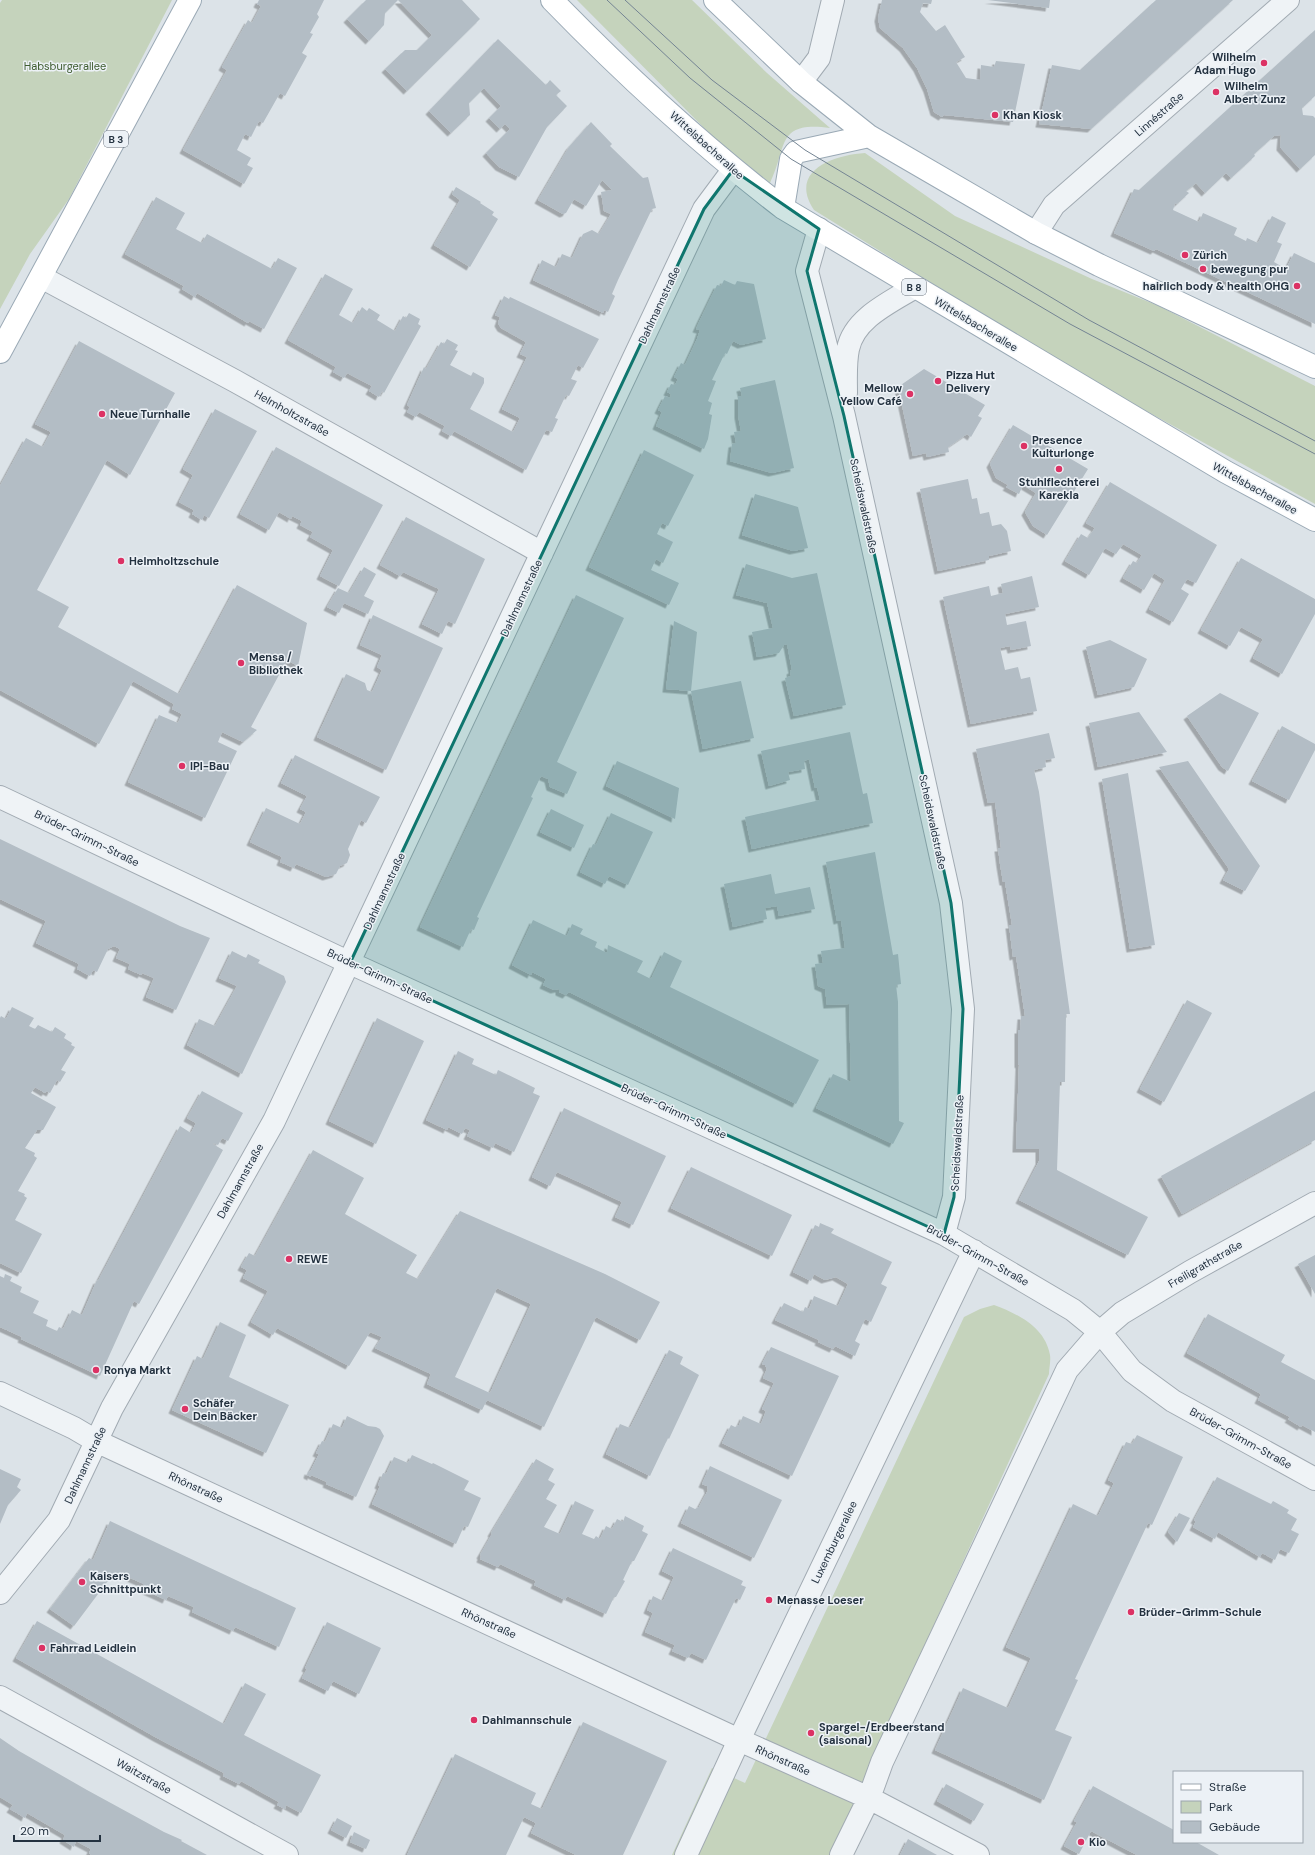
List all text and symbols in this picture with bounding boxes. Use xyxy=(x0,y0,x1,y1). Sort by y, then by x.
place label: Wilhelm Adam Hugo xyxy=(1194,50,1256,77)
marker: Wilhelm Adam Hugo xyxy=(1259,58,1269,68)
park label: Habsburgerallee xyxy=(24,59,106,73)
place label: Wilhelm Albert Zunz xyxy=(1224,79,1286,106)
marker: Wilhelm Albert Zunz xyxy=(1211,87,1221,97)
street label: Linnéstraße xyxy=(1132,89,1186,139)
street label: Wittelsbacherallee xyxy=(667,108,747,182)
place label: Khan Kiosk xyxy=(1003,108,1063,122)
marker: Khan Kiosk xyxy=(990,110,1000,120)
road number: B 3 xyxy=(104,131,128,147)
place label: Zürich xyxy=(1193,248,1227,262)
marker: Zürich xyxy=(1180,250,1190,260)
place label: bewegung pur xyxy=(1211,262,1288,276)
street label: Dahlmannstraße xyxy=(635,264,683,346)
marker: bewegung pur xyxy=(1198,264,1208,274)
road number: B 8 xyxy=(902,279,926,295)
place label: hairlich body & health OHG xyxy=(1143,279,1289,293)
marker: hairlich body & health OHG xyxy=(1292,281,1302,291)
street label: Wittelsbacherallee xyxy=(932,293,1020,355)
place label: Pizza Hut Delivery xyxy=(946,368,995,395)
marker: Pizza Hut Delivery xyxy=(933,376,943,386)
place label: Mellow Yellow Café xyxy=(840,381,902,408)
street label: Helmholtzstraße xyxy=(252,387,332,439)
marker: Mellow Yellow Café xyxy=(905,389,915,399)
place label: Neue Turnhalle xyxy=(110,407,191,421)
marker: Neue Turnhalle xyxy=(97,409,107,419)
place label: Presence Kulturlonge xyxy=(1032,433,1095,460)
marker: Presence Kulturlonge xyxy=(1019,441,1029,451)
street label: Scheidswaldstraße xyxy=(847,457,881,555)
street label: Wittelsbacherallee xyxy=(1210,459,1300,517)
marker: Stuhlflechterei Karekla xyxy=(1054,464,1064,474)
place label: Stuhlflechterei Karekla xyxy=(1019,475,1099,502)
place label: Helmholtzschule xyxy=(129,554,219,568)
marker: Helmholtzschule xyxy=(116,556,126,566)
street label: Dahlmannstraße xyxy=(497,557,545,639)
place label: Mensa / Bibliothek xyxy=(249,650,304,677)
marker: Mensa / Bibliothek xyxy=(236,658,246,668)
place label: IPI-Bau xyxy=(190,759,230,773)
marker: IPI-Bau xyxy=(177,761,187,771)
street label: Scheidswaldstraße xyxy=(916,773,950,871)
street label: Brüder-Grimm-Straße xyxy=(32,807,142,869)
street label: Dahlmannstraße xyxy=(360,850,408,932)
street label: Brüder-Grimm-Straße xyxy=(325,945,435,1007)
street label: Brüder-Grimm-Straße xyxy=(619,1080,729,1142)
street label: Scheidswaldstraße xyxy=(947,1094,967,1192)
street label: Dahlmannstraße xyxy=(214,1141,266,1221)
street label: Brüder-Grimm-Straße xyxy=(924,1221,1032,1289)
street label: Freiligrathstraße xyxy=(1165,1237,1245,1291)
place label: REWE xyxy=(297,1252,328,1266)
marker: REWE xyxy=(284,1254,294,1264)
place label: Ronya Markt xyxy=(104,1363,171,1377)
marker: Ronya Markt xyxy=(91,1365,101,1375)
place label: Schäfer Dein Bäcker xyxy=(193,1396,257,1423)
marker: Schäfer Dein Bäcker xyxy=(180,1404,190,1414)
street label: Brüder-Grimm-Straße xyxy=(1187,1404,1295,1472)
street label: Dahlmannstraße xyxy=(61,1424,109,1506)
street label: Rhönstraße xyxy=(166,1468,226,1506)
street label: Luxemburgerallee xyxy=(808,1498,860,1586)
place label: Kaisers Schnittpunkt xyxy=(90,1569,162,1596)
marker: Kaisers Schnittpunkt xyxy=(77,1577,87,1587)
place label: Menasse Loeser xyxy=(777,1593,864,1607)
marker: Menasse Loeser xyxy=(764,1595,774,1605)
street label: Rhönstraße xyxy=(459,1605,519,1641)
place label: Brüder-Grimm-Schule xyxy=(1139,1605,1262,1619)
marker: Brüder-Grimm-Schule xyxy=(1126,1607,1136,1617)
place label: Fahrrad Leidlein xyxy=(50,1641,136,1655)
marker: Fahrrad Leidlein xyxy=(37,1643,47,1653)
place label: Dahlmannschule xyxy=(482,1713,572,1727)
marker: Dahlmannschule xyxy=(469,1715,479,1725)
place label: Spargel-/Erdbeerstand (saisonal) xyxy=(819,1720,945,1747)
marker: Spargel-/Erdbeerstand (saisonal) xyxy=(806,1728,816,1738)
street label: Rhönstraße xyxy=(753,1742,813,1778)
street label: Waitzstraße xyxy=(114,1755,174,1797)
legend xyxy=(1173,1771,1303,1843)
text: Straße xyxy=(1209,1779,1246,1795)
text: Park xyxy=(1209,1799,1233,1815)
scale bar xyxy=(14,1817,100,1843)
text: Gebäude xyxy=(1209,1819,1260,1835)
text: 20 m xyxy=(20,1823,49,1839)
place label: Kio xyxy=(1089,1835,1106,1849)
marker: Kio xyxy=(1076,1837,1086,1847)

